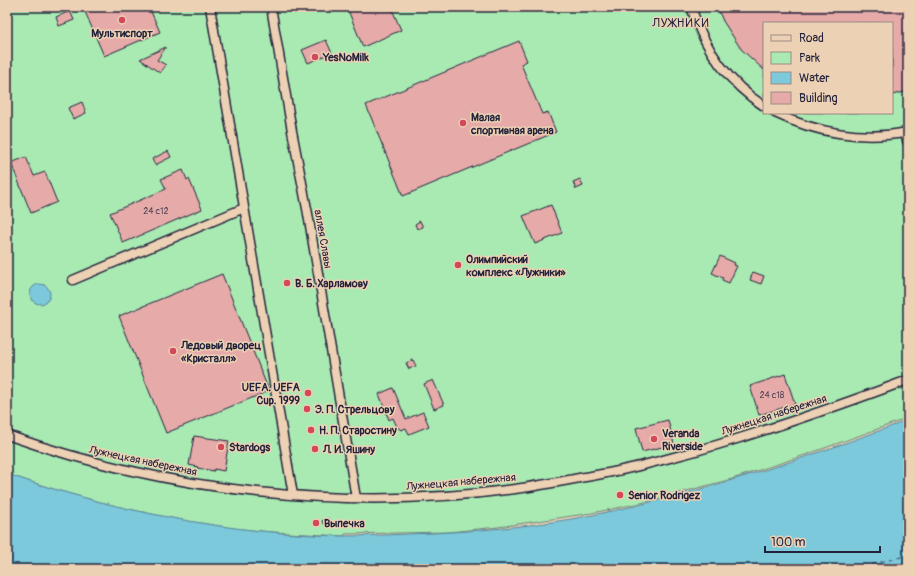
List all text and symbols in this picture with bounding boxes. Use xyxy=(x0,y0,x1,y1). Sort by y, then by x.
marker: Мультиспорт xyxy=(117,15,127,25)
district label: ЛУЖНИКИ xyxy=(651,16,710,31)
legend xyxy=(763,22,893,114)
place label: Мультиспорт xyxy=(91,27,153,40)
text: Road xyxy=(799,31,824,46)
place label: YesNoMilk xyxy=(322,51,369,64)
text: Park xyxy=(799,51,820,66)
marker: YesNoMilk xyxy=(310,52,320,62)
text: Water xyxy=(799,71,830,86)
text: Building xyxy=(799,91,838,106)
place label: Малая спортивная арена xyxy=(470,111,554,137)
marker: Малая спортивная арена xyxy=(458,118,468,128)
house number: 24 с12 xyxy=(143,206,169,217)
street label: аллея Славы xyxy=(311,208,335,270)
place label: Олимпийский комплекс «Лужники» xyxy=(466,253,566,279)
marker: Олимпийский комплекс «Лужники» xyxy=(453,260,463,270)
place label: В. Б. Харламову xyxy=(295,277,368,290)
marker: В. Б. Харламову xyxy=(282,278,292,288)
place label: Ледовый дворец «Кристалл» xyxy=(180,339,261,365)
marker: Ледовый дворец «Кристалл» xyxy=(168,346,178,356)
place label: UEFA. UEFA Cup. 1999 xyxy=(242,381,301,407)
marker: UEFA. UEFA Cup. 1999 xyxy=(303,388,313,398)
house number: 24 с18 xyxy=(760,390,785,401)
street label: Лужнецкая набережная xyxy=(719,392,828,438)
place label: Э. П. Стрельцову xyxy=(315,403,395,416)
marker: Э. П. Стрельцову xyxy=(302,404,312,414)
place label: Н. П. Старостину xyxy=(319,424,397,437)
marker: Н. П. Старостину xyxy=(306,425,316,435)
place label: Veranda Riverside xyxy=(662,427,703,453)
marker: Veranda Riverside xyxy=(649,434,659,444)
place label: Stardogs xyxy=(229,441,270,454)
marker: Stardogs xyxy=(216,442,226,452)
street label: Лужнецкая набережная xyxy=(87,443,198,479)
place label: Л. И. Яшину xyxy=(322,443,375,456)
marker: Л. И. Яшину xyxy=(310,444,320,454)
street label: Лужнецкая набережная xyxy=(405,471,516,493)
place label: Senior Rodrigez xyxy=(628,489,701,502)
marker: Senior Rodrigez xyxy=(615,490,625,500)
place label: Выпечка xyxy=(324,517,365,530)
marker: Выпечка xyxy=(311,518,321,528)
scale bar xyxy=(765,528,880,554)
text: 100 m xyxy=(771,535,806,550)

